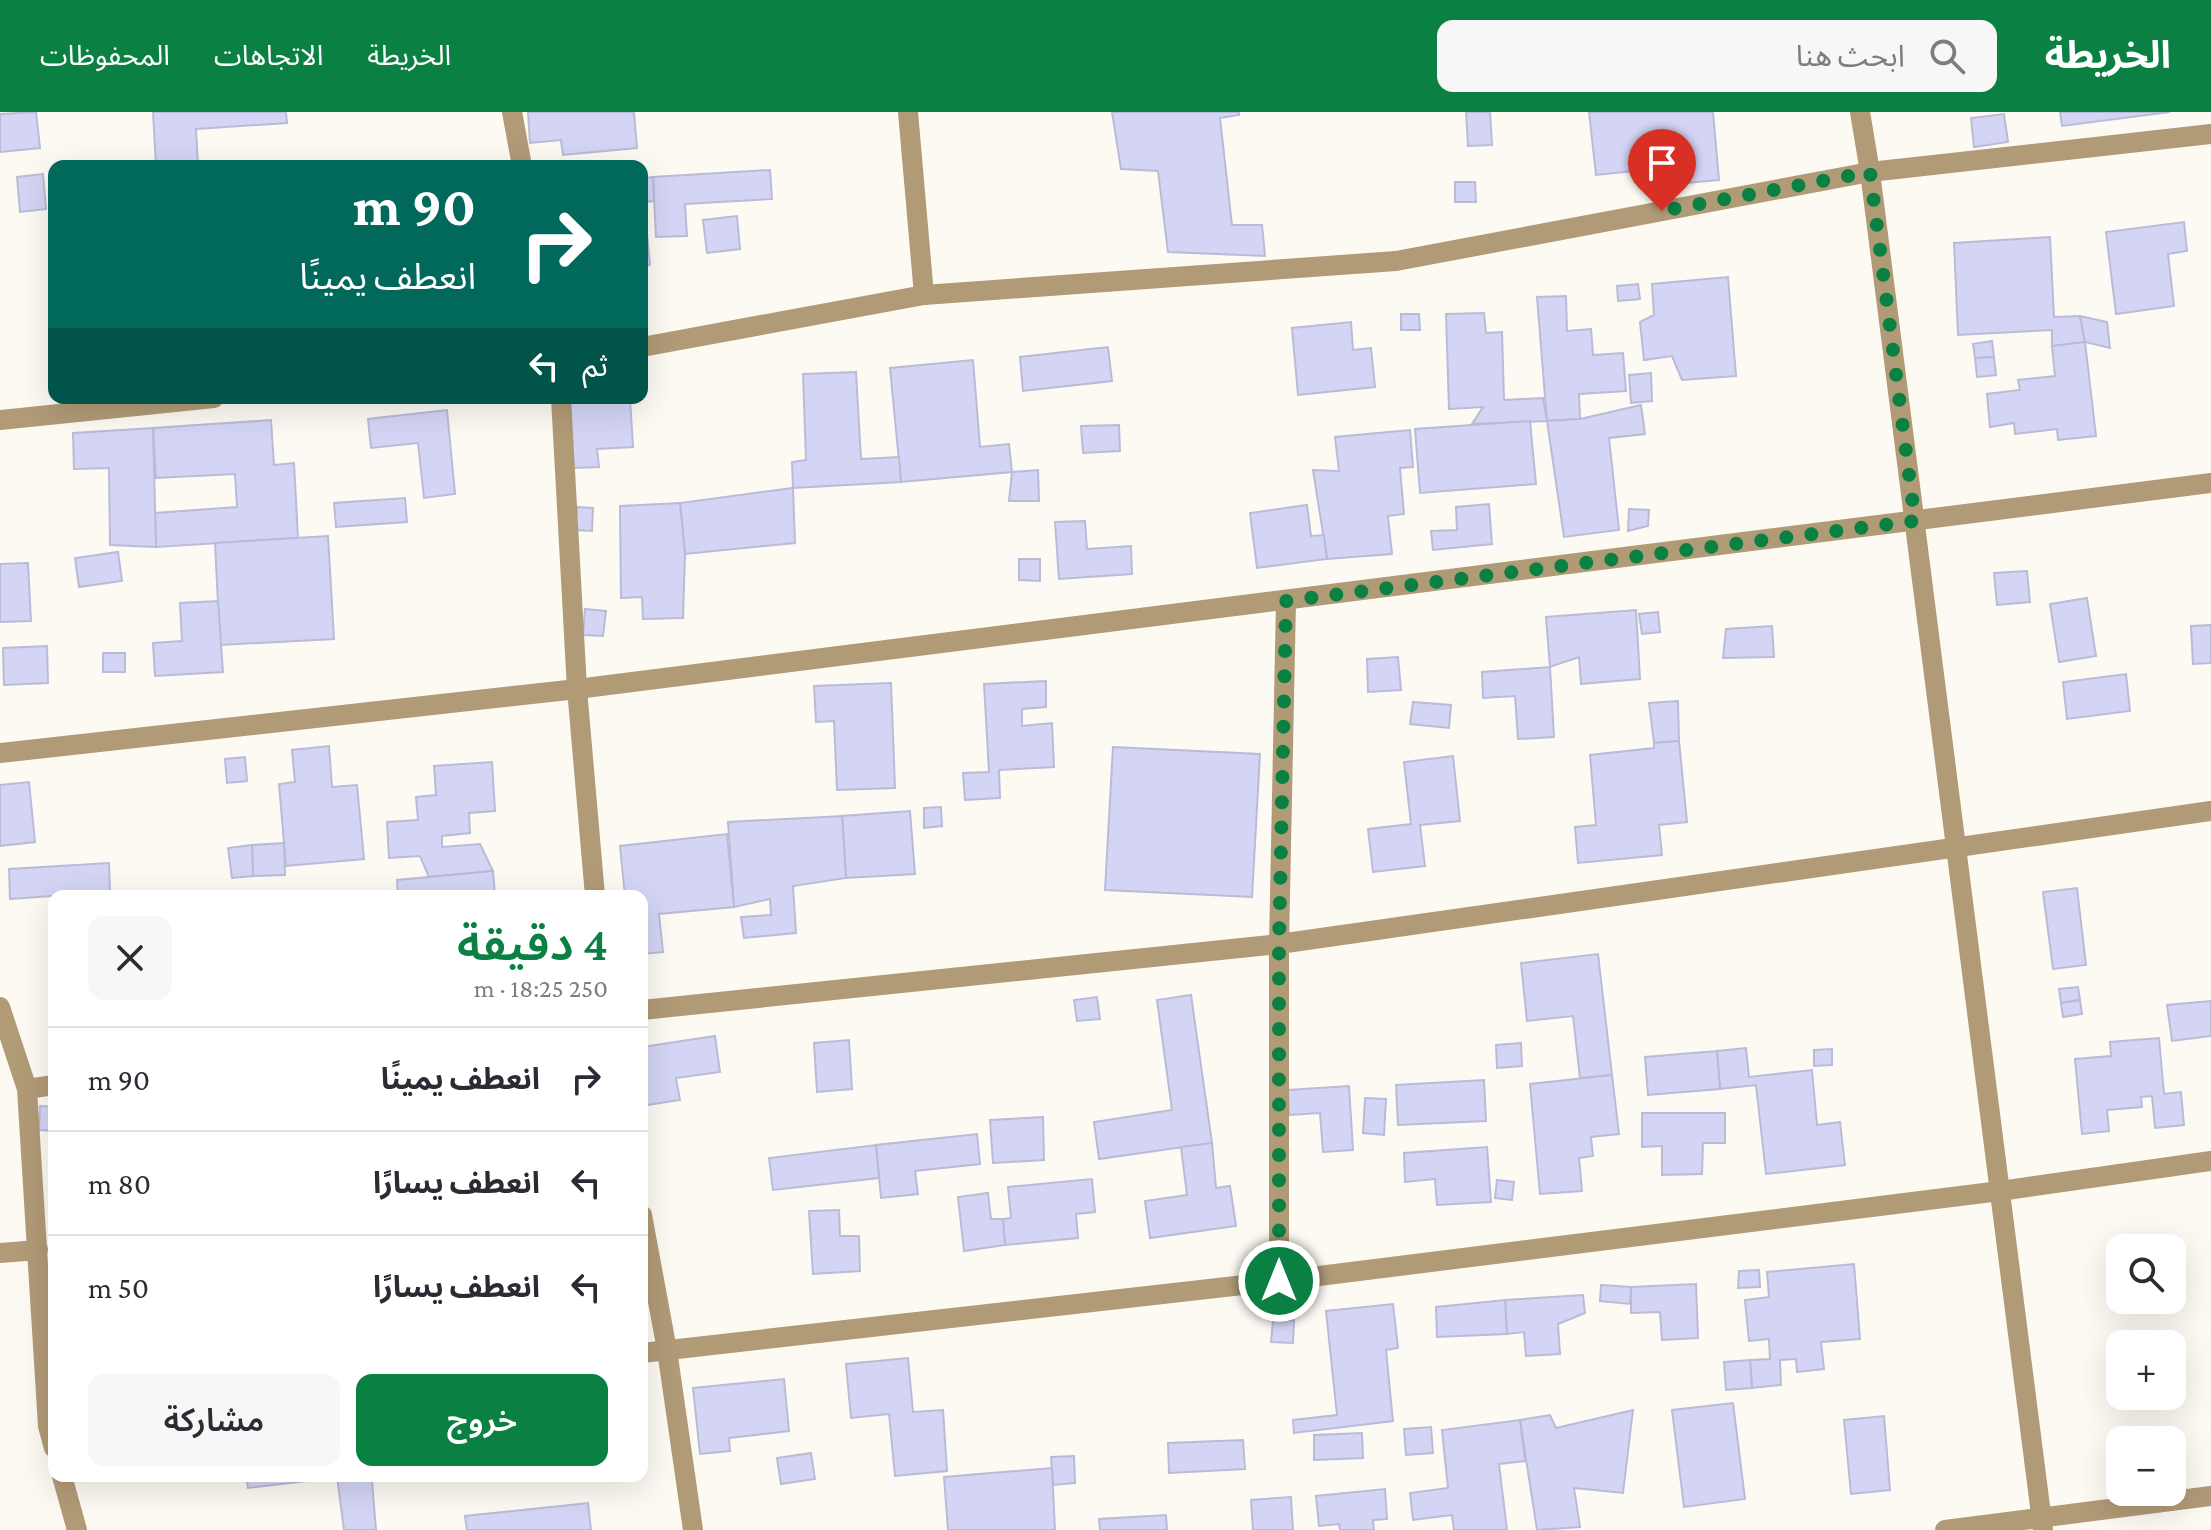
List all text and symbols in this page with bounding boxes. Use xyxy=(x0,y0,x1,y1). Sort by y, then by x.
search box xyxy=(1437,20,1997,92)
icon: search xyxy=(1925,34,1969,78)
text: الخريطة xyxy=(2045,34,2171,76)
text: ابحث هنا xyxy=(1796,39,1905,72)
text: المحفوظات xyxy=(40,40,170,71)
text: الاتجاهات xyxy=(214,40,323,71)
text: الخريطة xyxy=(367,40,451,71)
pin xyxy=(1628,129,1696,211)
icon: arrive xyxy=(1640,141,1684,185)
text: 90 m xyxy=(353,175,476,237)
icon: right xyxy=(504,192,608,296)
text: انعطف يمينًا xyxy=(299,257,476,297)
icon: left xyxy=(522,344,566,388)
text: ثم xyxy=(582,349,608,382)
button: close xyxy=(88,916,172,1000)
text: 4 دقيقة xyxy=(457,917,608,970)
text: 250 m · 18:25 xyxy=(474,974,608,1003)
icon: right xyxy=(564,1057,608,1101)
text: انعطف يمينًا xyxy=(381,1062,540,1095)
text: 90 m xyxy=(88,1063,150,1096)
icon: left xyxy=(564,1161,608,1205)
text: انعطف يسارًا xyxy=(373,1166,540,1199)
text: 80 m xyxy=(88,1167,151,1200)
map controls xyxy=(2106,1234,2186,1506)
button: search xyxy=(2106,1234,2186,1314)
position arrow xyxy=(1237,1239,1321,1323)
icon: left xyxy=(564,1265,608,1309)
text: انعطف يسارًا xyxy=(373,1270,540,1303)
text: 50 m xyxy=(88,1271,149,1304)
button: + xyxy=(2106,1330,2186,1410)
button: مشاركة xyxy=(88,1374,340,1466)
button: خروج xyxy=(356,1374,608,1466)
button: − xyxy=(2106,1426,2186,1506)

